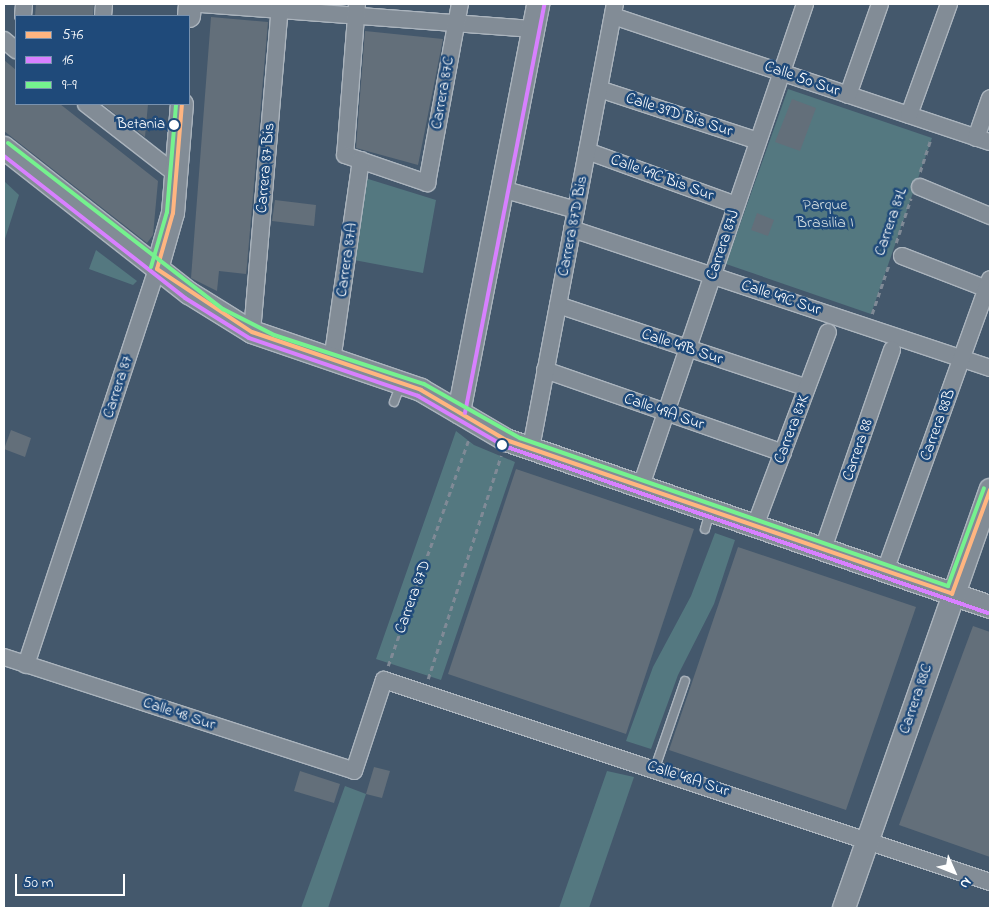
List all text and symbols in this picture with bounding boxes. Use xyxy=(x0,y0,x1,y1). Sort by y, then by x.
legend xyxy=(15,15,190,105)
text: 576 xyxy=(62,24,83,46)
text: 16 xyxy=(62,49,73,71)
street label: Carrera 87C xyxy=(427,55,459,131)
street label: Calle 50 Sur xyxy=(762,57,842,101)
text: 9-9 xyxy=(62,74,77,96)
street label: Calle 39D Bis Sur xyxy=(623,89,735,141)
place label: Betania xyxy=(117,116,165,134)
marker: Betania xyxy=(169,120,179,130)
street label: Carrera 87 Bis xyxy=(252,122,280,214)
street label: Calle 49C Bis Sur xyxy=(608,150,716,206)
street label: Carrera 87D Bis xyxy=(554,174,592,278)
street label: Carrera 87L xyxy=(870,185,912,259)
park label: Parque Brasilia I xyxy=(796,195,854,233)
street label: Carrera 87J xyxy=(702,208,744,282)
street label: Carrera 87A xyxy=(332,222,362,298)
street label: Calle 49C Sur xyxy=(739,276,823,320)
street label: Calle 49B Sur xyxy=(639,325,725,369)
street label: Carrera 87 xyxy=(99,353,137,421)
street label: Carrera 88B xyxy=(916,387,960,463)
street label: Calle 49A Sur xyxy=(621,389,707,435)
street label: Carrera 87K xyxy=(770,392,814,466)
street label: Carrera 88 xyxy=(838,417,878,483)
unlabelled marker xyxy=(497,440,507,450)
street label: Carrera 87D xyxy=(391,558,435,636)
street label: Carrera 88C xyxy=(895,661,937,737)
street label: Calle 48 Sur xyxy=(140,693,218,735)
street label: Calle 48A Sur xyxy=(645,757,731,801)
north arrow xyxy=(929,847,979,897)
scale bar xyxy=(18,864,128,896)
text: 50 m xyxy=(23,872,53,894)
text: N xyxy=(954,872,976,893)

